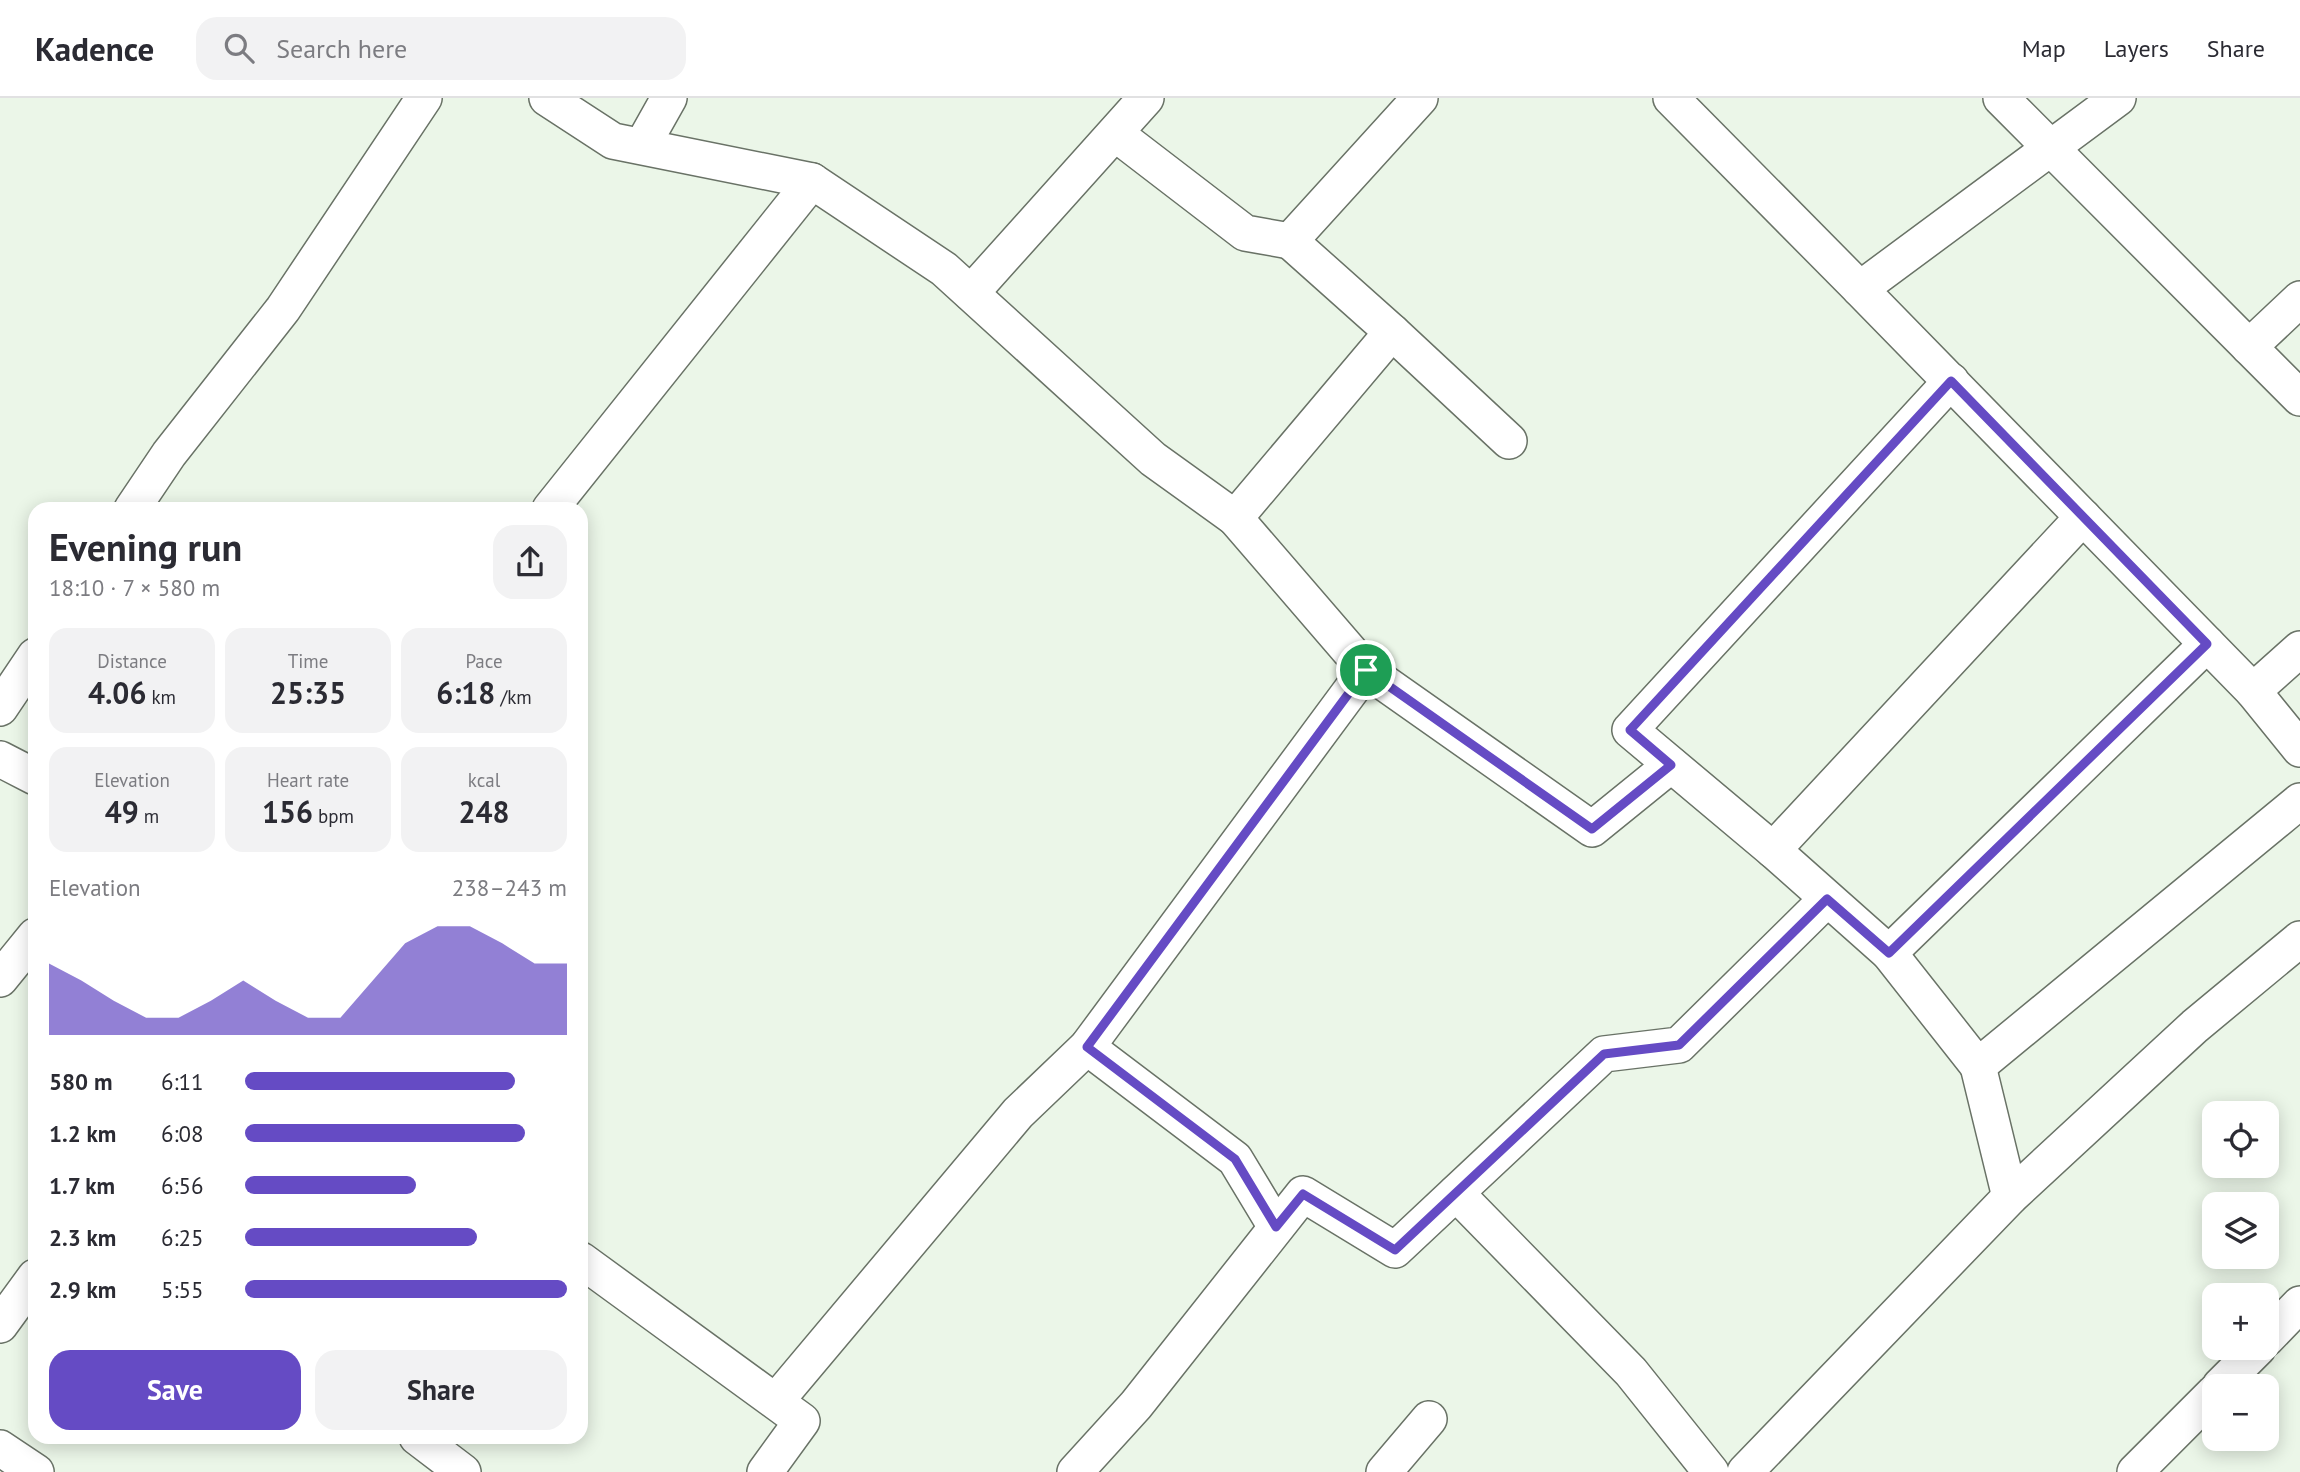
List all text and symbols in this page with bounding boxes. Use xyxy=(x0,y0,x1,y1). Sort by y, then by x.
search box xyxy=(196,17,686,80)
text: Kadence xyxy=(35,27,154,70)
icon: search xyxy=(220,29,258,67)
text: Search here xyxy=(276,32,407,65)
text: Map xyxy=(2022,33,2066,64)
text: Layers xyxy=(2104,33,2169,64)
text: Share xyxy=(2207,33,2265,64)
text: Evening run xyxy=(49,522,242,571)
button: share xyxy=(493,525,567,599)
text: 18:10 · 7 × 580 m xyxy=(49,573,220,602)
pin xyxy=(1336,640,1396,700)
text: Distance xyxy=(97,649,167,673)
text: Time xyxy=(288,649,328,673)
text: Pace xyxy=(465,649,503,673)
icon: arrive xyxy=(1347,651,1385,689)
text: 4.06 xyxy=(88,673,146,712)
text: 25:35 xyxy=(270,673,346,712)
text: 6:18 xyxy=(436,673,495,712)
text: km xyxy=(146,685,176,709)
text: /km xyxy=(495,685,532,709)
text: Elevation xyxy=(94,768,170,792)
text: Heart rate xyxy=(267,768,349,792)
text: kcal xyxy=(468,768,500,792)
text: 49 xyxy=(105,792,139,831)
text: 156 xyxy=(262,792,313,831)
text: 248 xyxy=(458,792,510,831)
text: m xyxy=(139,804,159,828)
text: bpm xyxy=(313,804,354,828)
text: Elevation xyxy=(49,873,141,902)
text: 238–243 m xyxy=(452,873,567,902)
text: 580 m xyxy=(49,1067,112,1096)
text: 6:11 xyxy=(161,1067,204,1096)
map controls xyxy=(2202,1101,2279,1451)
button: locate xyxy=(2202,1101,2279,1178)
text: 1.2 km xyxy=(49,1119,116,1148)
text: 6:08 xyxy=(161,1119,204,1148)
text: 1.7 km xyxy=(49,1171,115,1200)
text: 6:56 xyxy=(161,1171,204,1200)
button: layers xyxy=(2202,1192,2279,1269)
text: 2.3 km xyxy=(49,1223,116,1252)
text: 6:25 xyxy=(161,1223,204,1252)
text: 2.9 km xyxy=(49,1275,116,1304)
text: 5:55 xyxy=(161,1275,204,1304)
button: + xyxy=(2202,1283,2279,1360)
button: Save xyxy=(49,1350,301,1430)
button: Share xyxy=(315,1350,567,1430)
button: − xyxy=(2202,1374,2279,1451)

